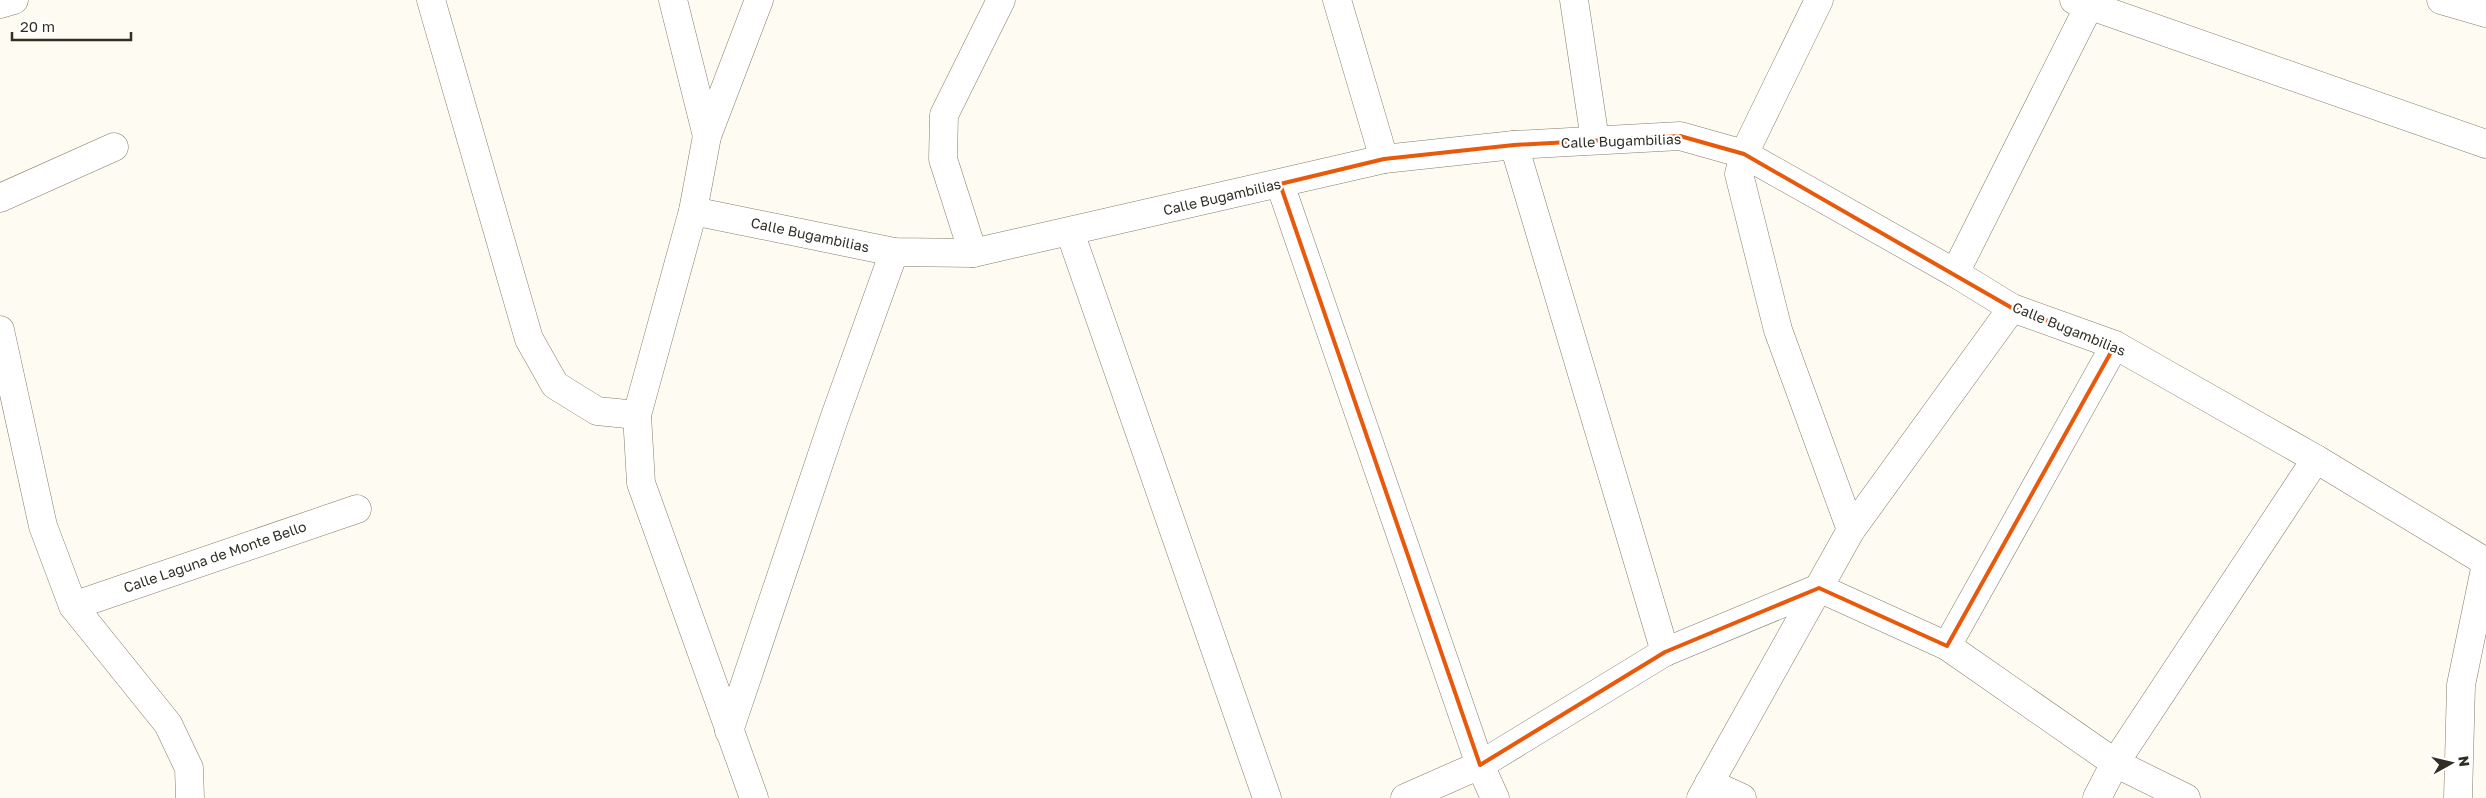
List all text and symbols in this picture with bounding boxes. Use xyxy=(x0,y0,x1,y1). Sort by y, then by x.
scale bar xyxy=(12,10,131,42)
text: 20 m xyxy=(20,17,55,35)
street label: Calle Bugambilias xyxy=(1560,130,1682,151)
street label: Calle Bugambilias xyxy=(1161,175,1283,218)
street label: Calle Bugambilias xyxy=(749,214,871,255)
street label: Calle Bugambilias xyxy=(2010,298,2128,359)
street label: Calle Laguna de Monte Bello xyxy=(121,517,308,596)
north arrow xyxy=(2426,738,2476,788)
text: N xyxy=(2455,755,2474,768)

